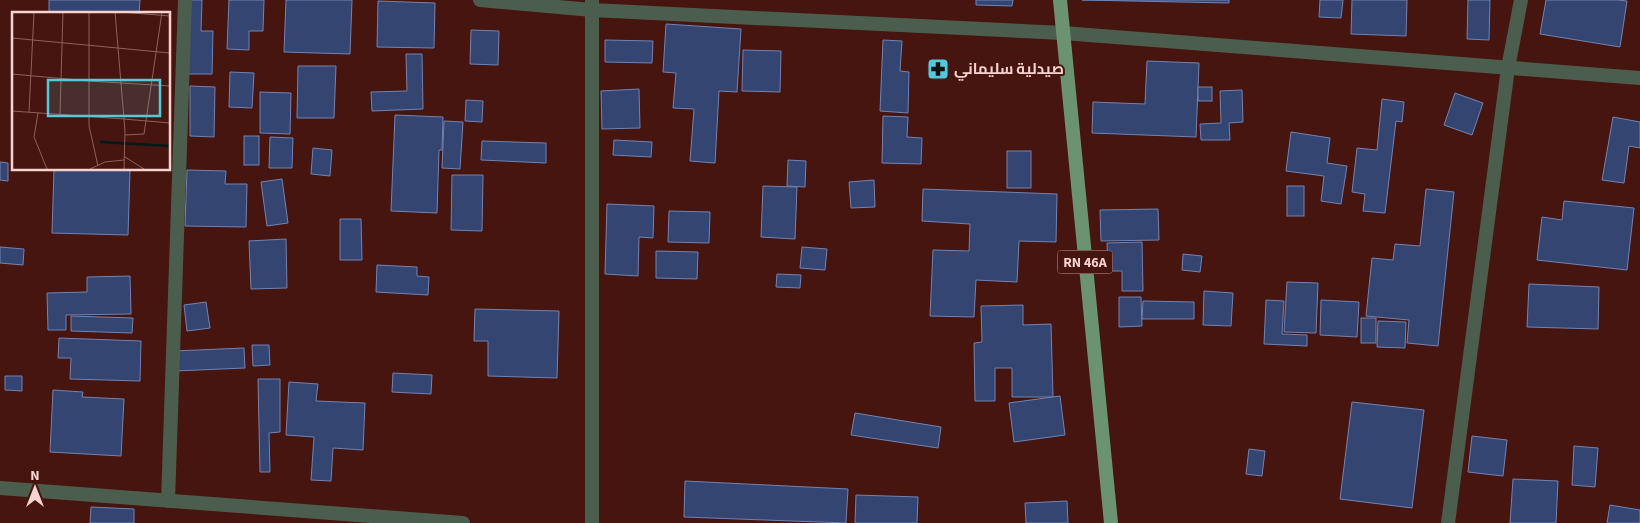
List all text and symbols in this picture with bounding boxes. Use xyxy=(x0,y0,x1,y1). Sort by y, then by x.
inset map xyxy=(12,12,170,170)
pharmacy icon: صيدلية سليماني xyxy=(926,57,950,81)
place label: صيدلية سليماني xyxy=(954,59,1064,81)
road number: RN 46A xyxy=(1058,250,1112,274)
north arrow xyxy=(10,463,60,513)
text: N xyxy=(30,466,40,486)

